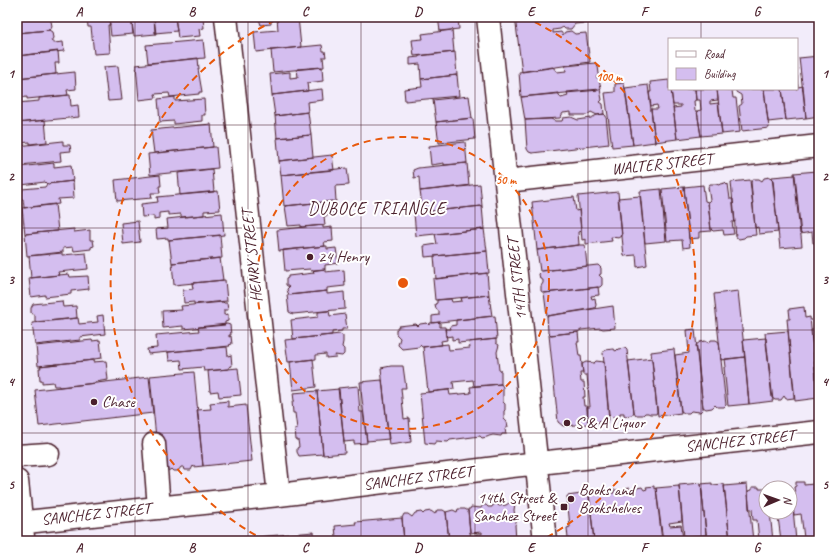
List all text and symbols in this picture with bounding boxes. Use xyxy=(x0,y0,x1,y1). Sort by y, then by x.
text: A xyxy=(76,4,84,20)
text: B xyxy=(189,4,197,20)
text: C xyxy=(302,4,310,20)
text: D xyxy=(414,4,423,20)
text: E xyxy=(528,4,537,20)
text: F xyxy=(641,4,650,20)
text: G xyxy=(754,4,762,20)
legend xyxy=(668,38,798,90)
text: Road xyxy=(704,46,726,62)
text: 1 xyxy=(8,66,16,82)
text: Building xyxy=(704,66,736,82)
text: 1 xyxy=(822,66,830,82)
text: 100 m xyxy=(596,69,623,85)
street label: WALTER STREET xyxy=(611,148,717,179)
text: 2 xyxy=(8,169,15,185)
text: 2 xyxy=(822,169,829,185)
text: 50 m xyxy=(496,172,517,188)
district label: DUBOCE TRIANGLE xyxy=(308,198,447,219)
street label: HENRY STREET xyxy=(237,205,267,303)
street label: 14TH STREET xyxy=(502,233,531,321)
place label: 24 Henry xyxy=(318,247,370,267)
marker: 24 Henry xyxy=(305,252,315,262)
text: 3 xyxy=(8,272,15,288)
text: 3 xyxy=(822,272,829,288)
centre of rings xyxy=(396,276,410,290)
text: 4 xyxy=(8,374,16,390)
text: 4 xyxy=(822,374,830,390)
place label: Chase xyxy=(102,392,136,412)
marker: Chase xyxy=(89,397,99,407)
place label: S & A Liquor xyxy=(575,413,646,433)
marker: S & A Liquor xyxy=(562,418,572,428)
street label: SANCHEZ STREET xyxy=(684,425,800,457)
street label: SANCHEZ STREET xyxy=(362,461,478,495)
text: 5 xyxy=(8,477,15,493)
text: 5 xyxy=(822,477,829,493)
place label: Books and Bookshelves xyxy=(579,480,643,518)
north arrow xyxy=(758,480,798,520)
place label: 14th Street & Sanchez Street xyxy=(473,488,558,526)
marker: Books and Bookshelves xyxy=(566,494,576,504)
text: N xyxy=(781,496,795,505)
street label: SANCHEZ STREET xyxy=(40,498,156,530)
marker: 14th Street & Sanchez Street xyxy=(559,502,569,512)
text: A xyxy=(76,540,84,556)
text: B xyxy=(189,540,197,556)
text: C xyxy=(302,540,310,556)
text: D xyxy=(414,540,423,556)
text: E xyxy=(528,540,537,556)
text: F xyxy=(641,540,650,556)
text: G xyxy=(754,540,762,556)

